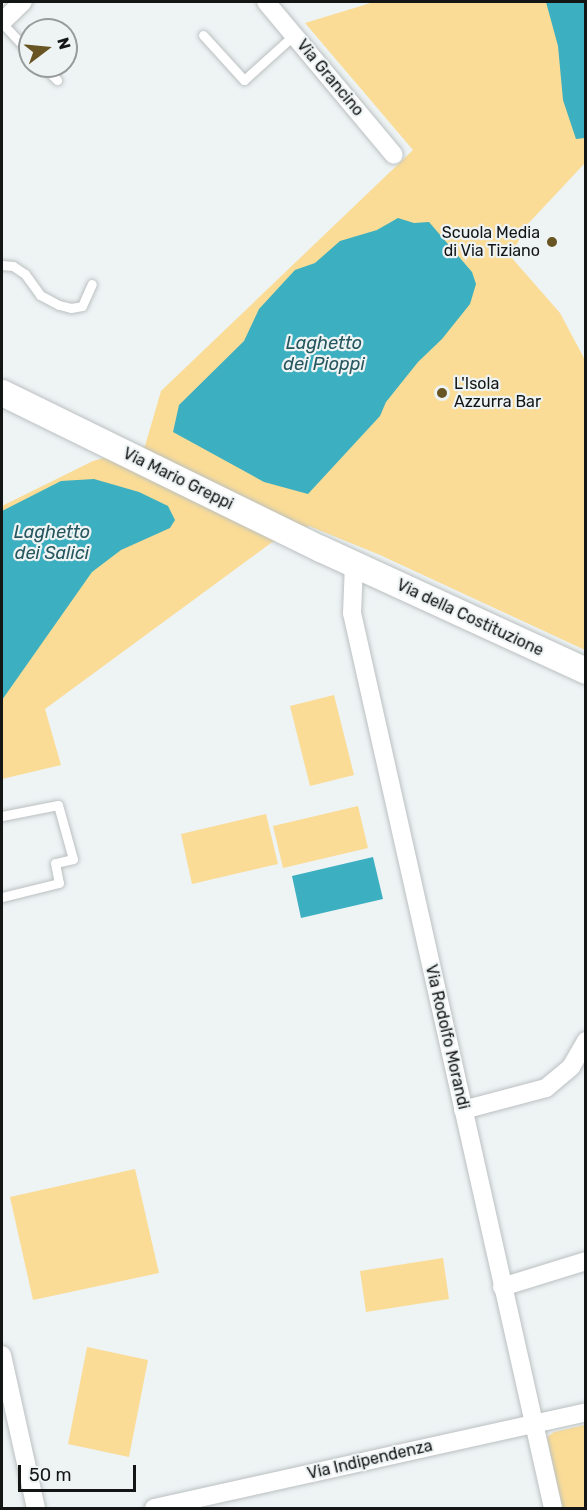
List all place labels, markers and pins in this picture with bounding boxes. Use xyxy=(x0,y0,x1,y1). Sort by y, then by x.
place label: Scuola Media di Via Tiziano xyxy=(442,223,540,261)
marker: Scuola Media di Via Tiziano xyxy=(545,235,559,249)
place label: L'Isola Azzurra Bar xyxy=(454,374,541,412)
marker: L'Isola Azzurra Bar xyxy=(435,386,449,400)

